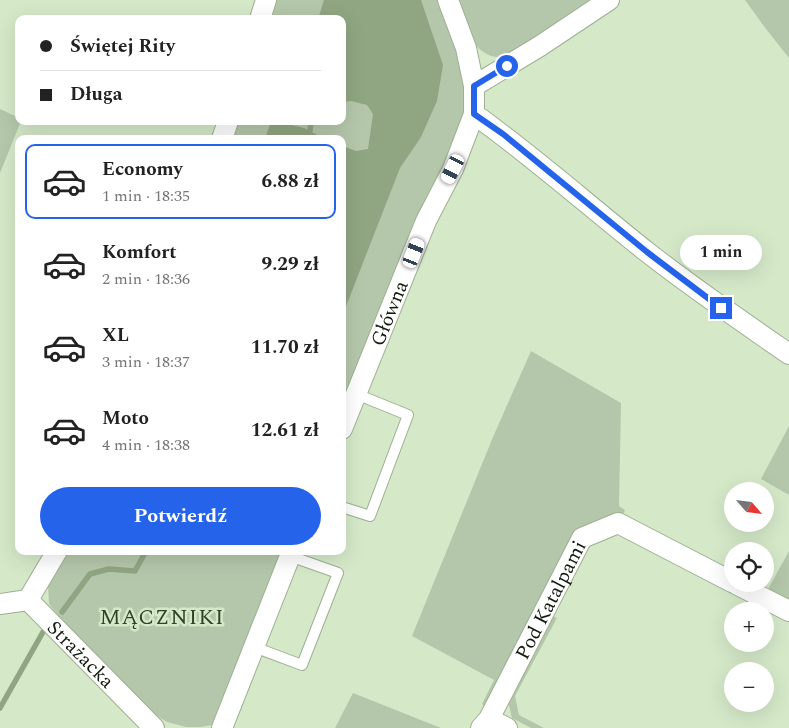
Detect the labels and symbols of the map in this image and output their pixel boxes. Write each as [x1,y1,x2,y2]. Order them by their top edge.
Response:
route start [496,55,518,77]
car [439,152,466,186]
car [401,236,426,270]
callout: 1 min [680,236,762,270]
street label: Główna [363,276,417,351]
route end [710,297,732,319]
north arrow [724,482,774,532]
street label: Pod Katalpami [508,535,594,665]
district label: MĄCZNIKI [99,601,225,634]
street label: Strażacka [40,614,121,696]

